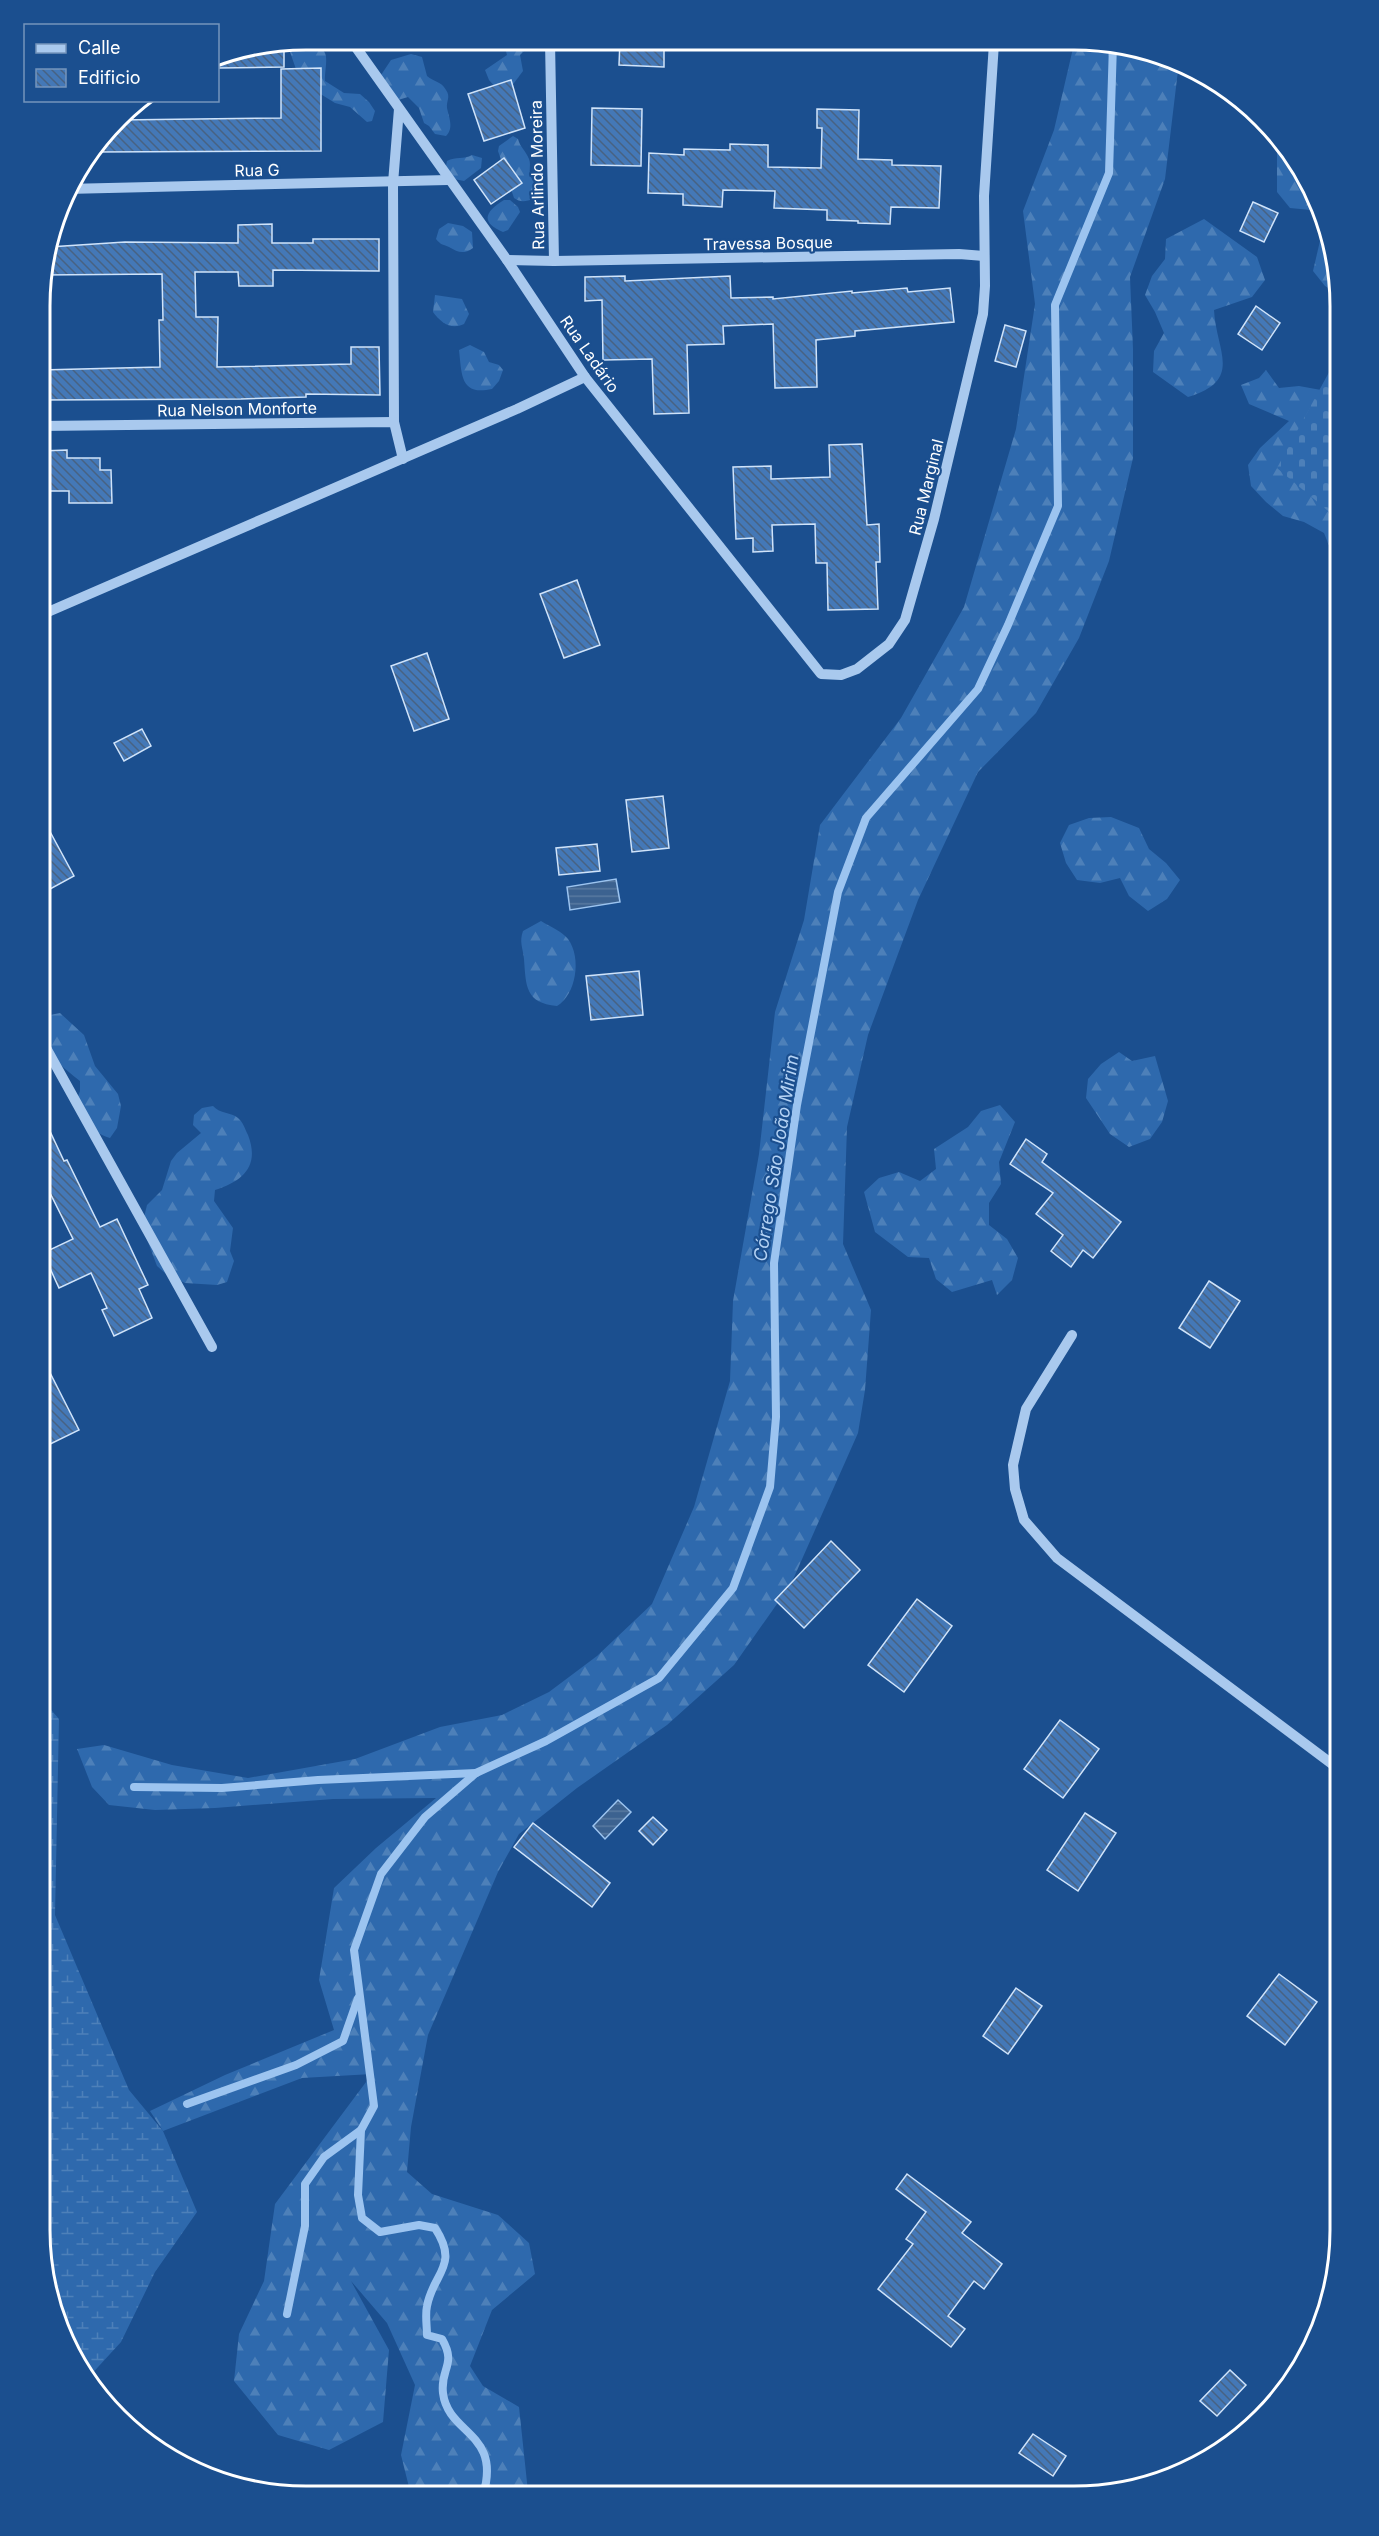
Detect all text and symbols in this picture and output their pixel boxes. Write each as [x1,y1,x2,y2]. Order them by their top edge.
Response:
legend [24,24,219,102]
text: Calle [78,37,120,58]
text: Edificio [78,67,141,88]
street label: Rua Arlindo Moreira [526,100,548,250]
street label: Rua G [234,160,280,180]
street label: Travessa Bosque [703,232,833,254]
street label: Rua Ladário [556,311,624,397]
street label: Rua Nelson Monforte [157,398,317,420]
street label: Rua Marginal [904,437,948,537]
water label: Córrego São João Mirim [749,1053,803,1263]

